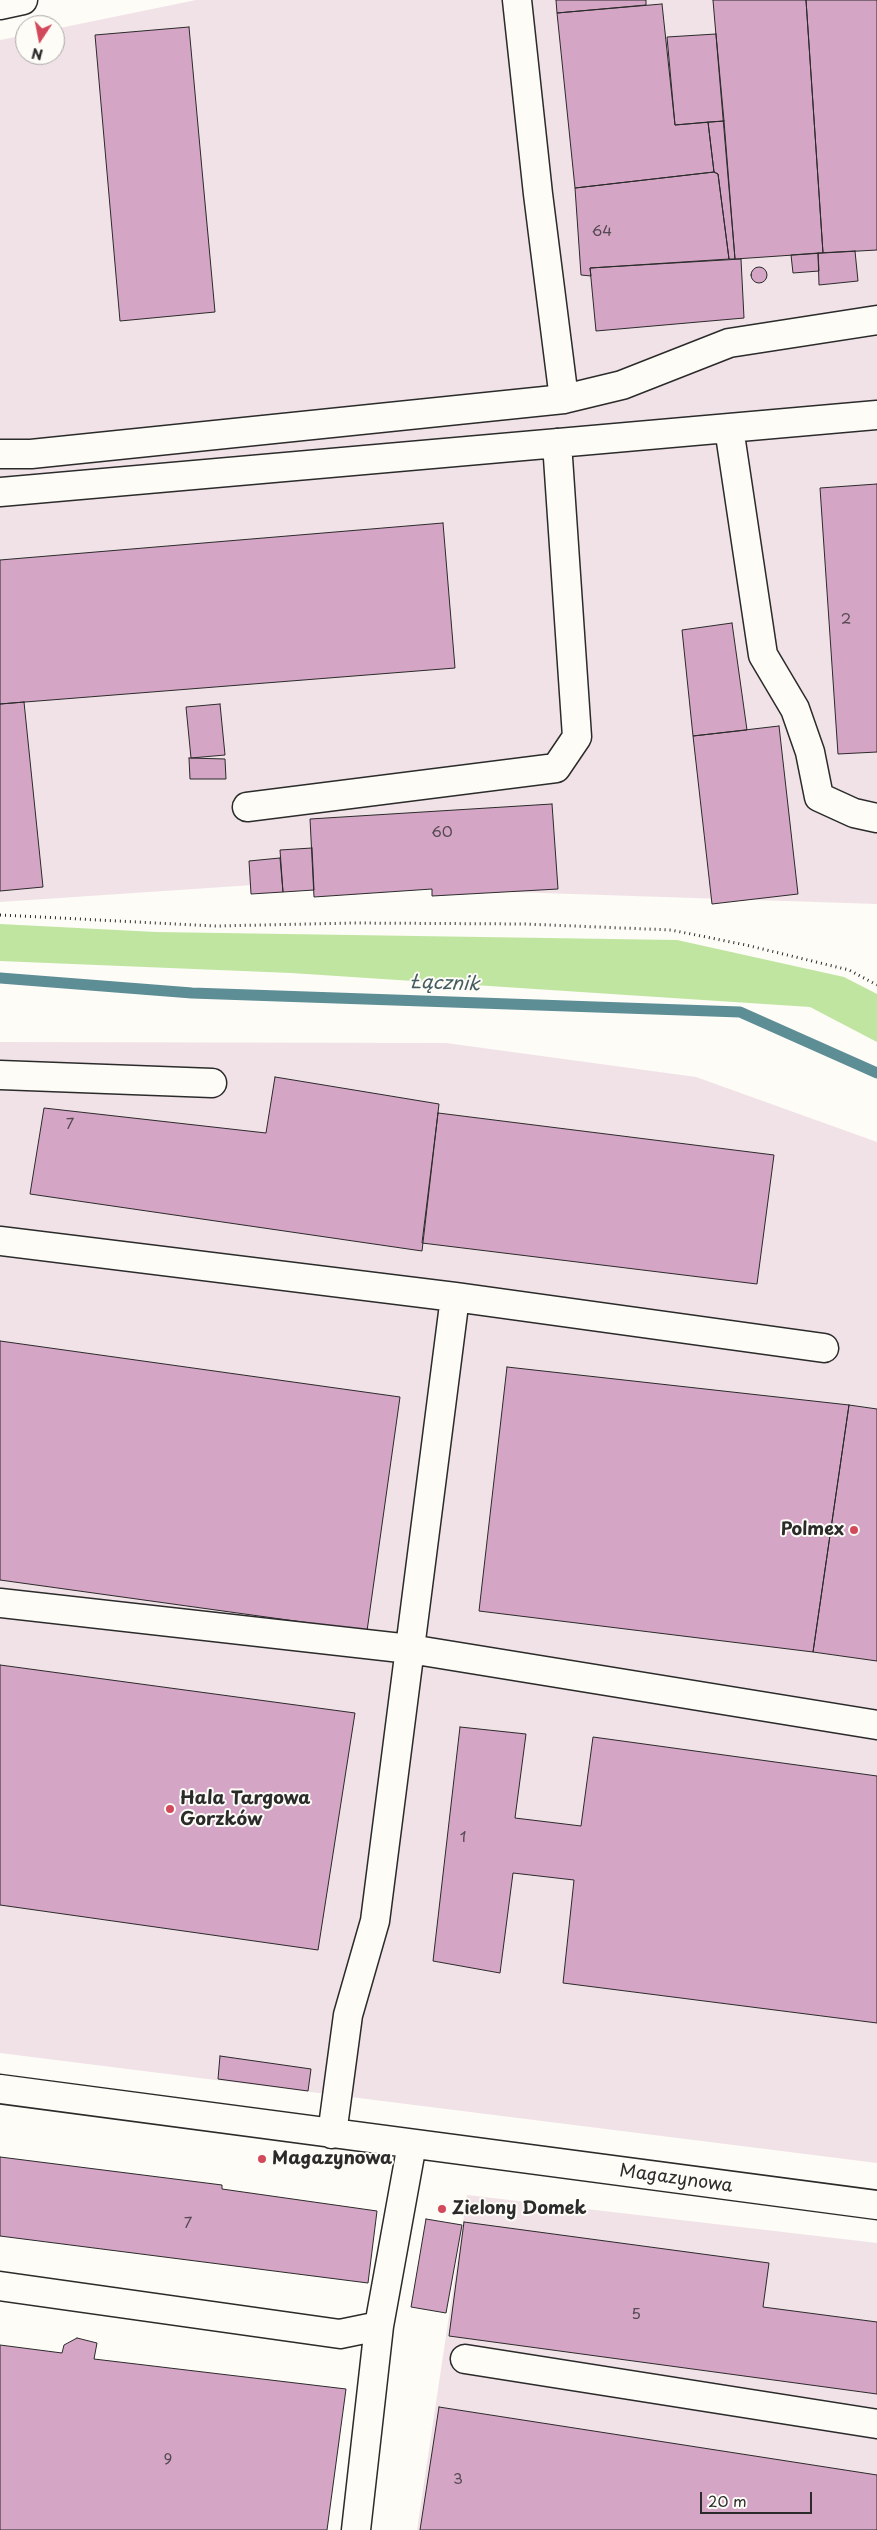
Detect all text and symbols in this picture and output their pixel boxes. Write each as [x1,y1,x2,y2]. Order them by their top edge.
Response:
north arrow [15,15,65,65]
text: N [30,43,45,66]
house number: 64 [592,223,612,241]
house number: 2 [841,611,851,629]
house number: 60 [431,824,453,842]
water label: Łącznik [410,971,480,997]
house number: 7 [66,1116,74,1134]
place label: Polmex [781,1519,844,1541]
marker: Polmex [848,1524,860,1536]
place label: Hala Targowa Gorzków [180,1788,311,1830]
marker: Hala Targowa Gorzków [164,1803,176,1815]
house number: 1 [460,1829,466,1847]
place label: Magazynowa [272,2148,392,2170]
marker: Magazynowa [256,2153,268,2165]
street label: Magazynowa [618,2160,734,2198]
place label: Zielony Domek [452,2198,587,2220]
marker: Zielony Domek [436,2203,448,2215]
house number: 7 [184,2215,192,2233]
house number: 5 [631,2306,641,2324]
house number: 9 [164,2451,172,2469]
house number: 3 [453,2471,463,2489]
scale bar [702,2482,814,2514]
text: 20 m [708,2489,747,2512]

